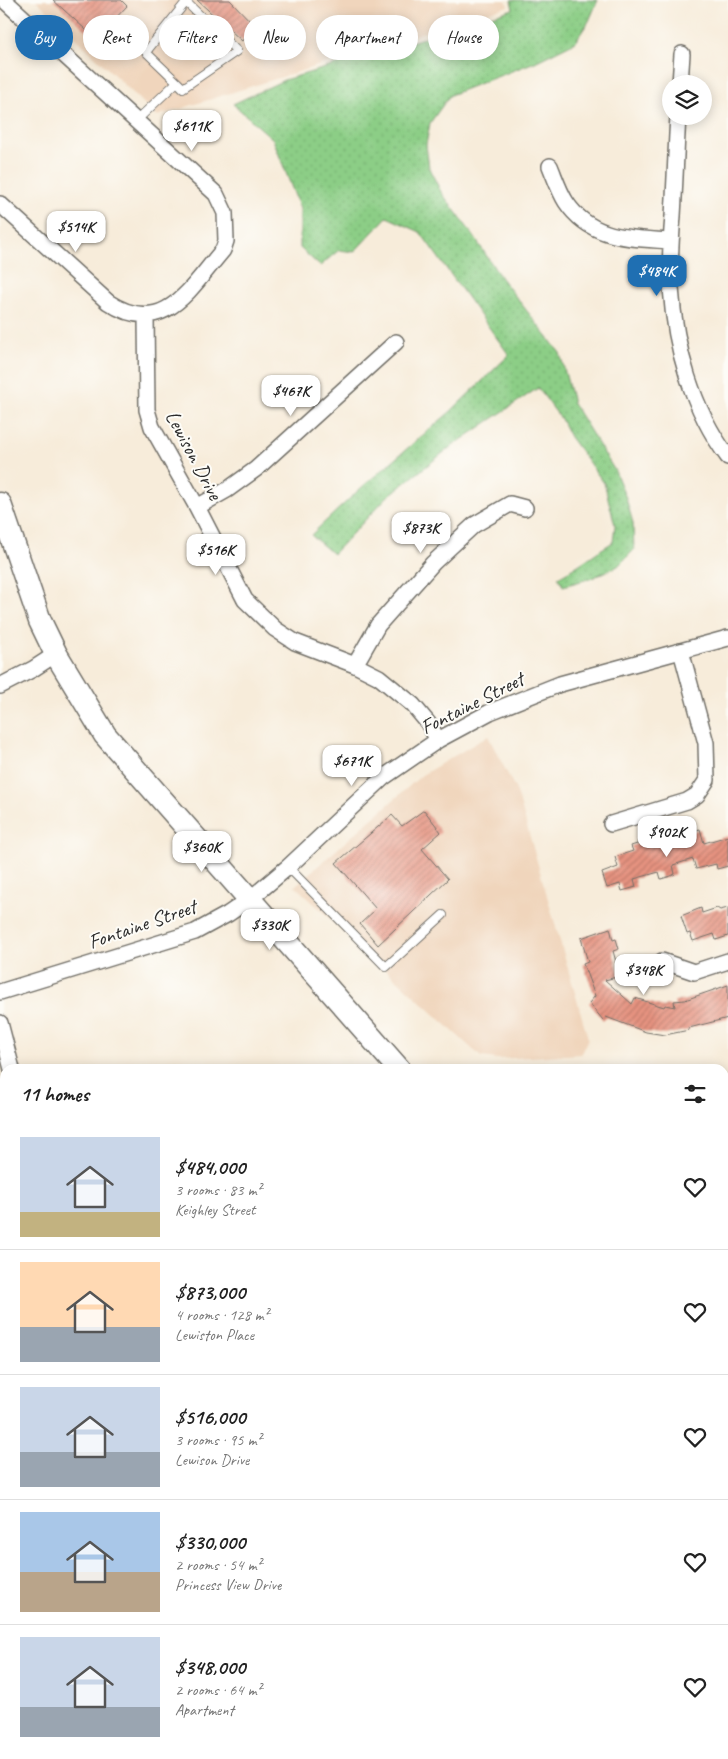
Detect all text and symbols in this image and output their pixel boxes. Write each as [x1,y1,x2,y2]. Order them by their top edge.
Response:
chip: Buy [15,15,73,60]
chip: Rent [83,15,149,60]
chip: Filters [159,15,234,60]
chip: New [244,15,306,60]
chip: Apartment [316,15,418,60]
chip: House [428,15,499,60]
map controls [662,75,712,125]
button: layers [662,75,712,125]
pin: $611K [157,110,227,152]
text: $611K [173,116,211,136]
pin: $514K [41,210,111,253]
text: $514K [58,217,94,237]
pin: $484K [622,254,692,297]
text: $484K [639,261,675,281]
pin: $467K [256,374,326,417]
text: $467K [272,381,310,401]
street label: Lewison Drive [160,406,229,505]
pin: $873K [386,512,456,554]
text: $873K [403,518,439,538]
pin: $516K [181,534,251,576]
text: $516K [197,540,235,560]
street label: Fontaine Street [416,665,531,740]
pin: $671K [317,744,387,787]
text: $671K [333,751,371,771]
pin: $902K [632,816,702,858]
text: $902K [649,822,685,842]
pin: $360K [167,830,237,873]
text: $360K [183,837,221,857]
street label: Fontaine Street [85,892,202,955]
pin: $330K [235,908,305,951]
text: $330K [252,915,288,935]
pin: $348K [609,954,679,996]
text: $348K [626,960,662,980]
icon: filters [681,1080,709,1108]
text: 11 homes [20,1081,89,1107]
text: $484,000 [175,1154,245,1180]
icon: home [60,1157,120,1217]
icon: heart [681,1173,709,1201]
text: 3 rooms · 83 m² [175,1180,261,1200]
text: Keighley Street [175,1200,255,1220]
text: $873,000 [175,1279,245,1305]
icon: home [60,1282,120,1342]
icon: heart [681,1298,709,1326]
text: 4 rooms · 128 m² [175,1305,269,1325]
text: Lewiston Place [175,1325,254,1345]
text: $516,000 [175,1404,245,1430]
icon: home [60,1407,120,1467]
icon: heart [681,1423,709,1451]
text: 3 rooms · 95 m² [175,1430,261,1450]
text: Lewison Drive [175,1450,249,1470]
text: $330,000 [175,1529,245,1555]
icon: home [60,1532,120,1592]
icon: heart [681,1548,709,1576]
text: 2 rooms · 54 m² [175,1555,261,1575]
text: Princess View Drive [175,1575,281,1595]
text: $348,000 [175,1654,245,1680]
icon: home [60,1657,120,1717]
icon: heart [681,1673,709,1701]
text: 2 rooms · 64 m² [175,1680,261,1700]
text: Apartment [175,1700,234,1720]

